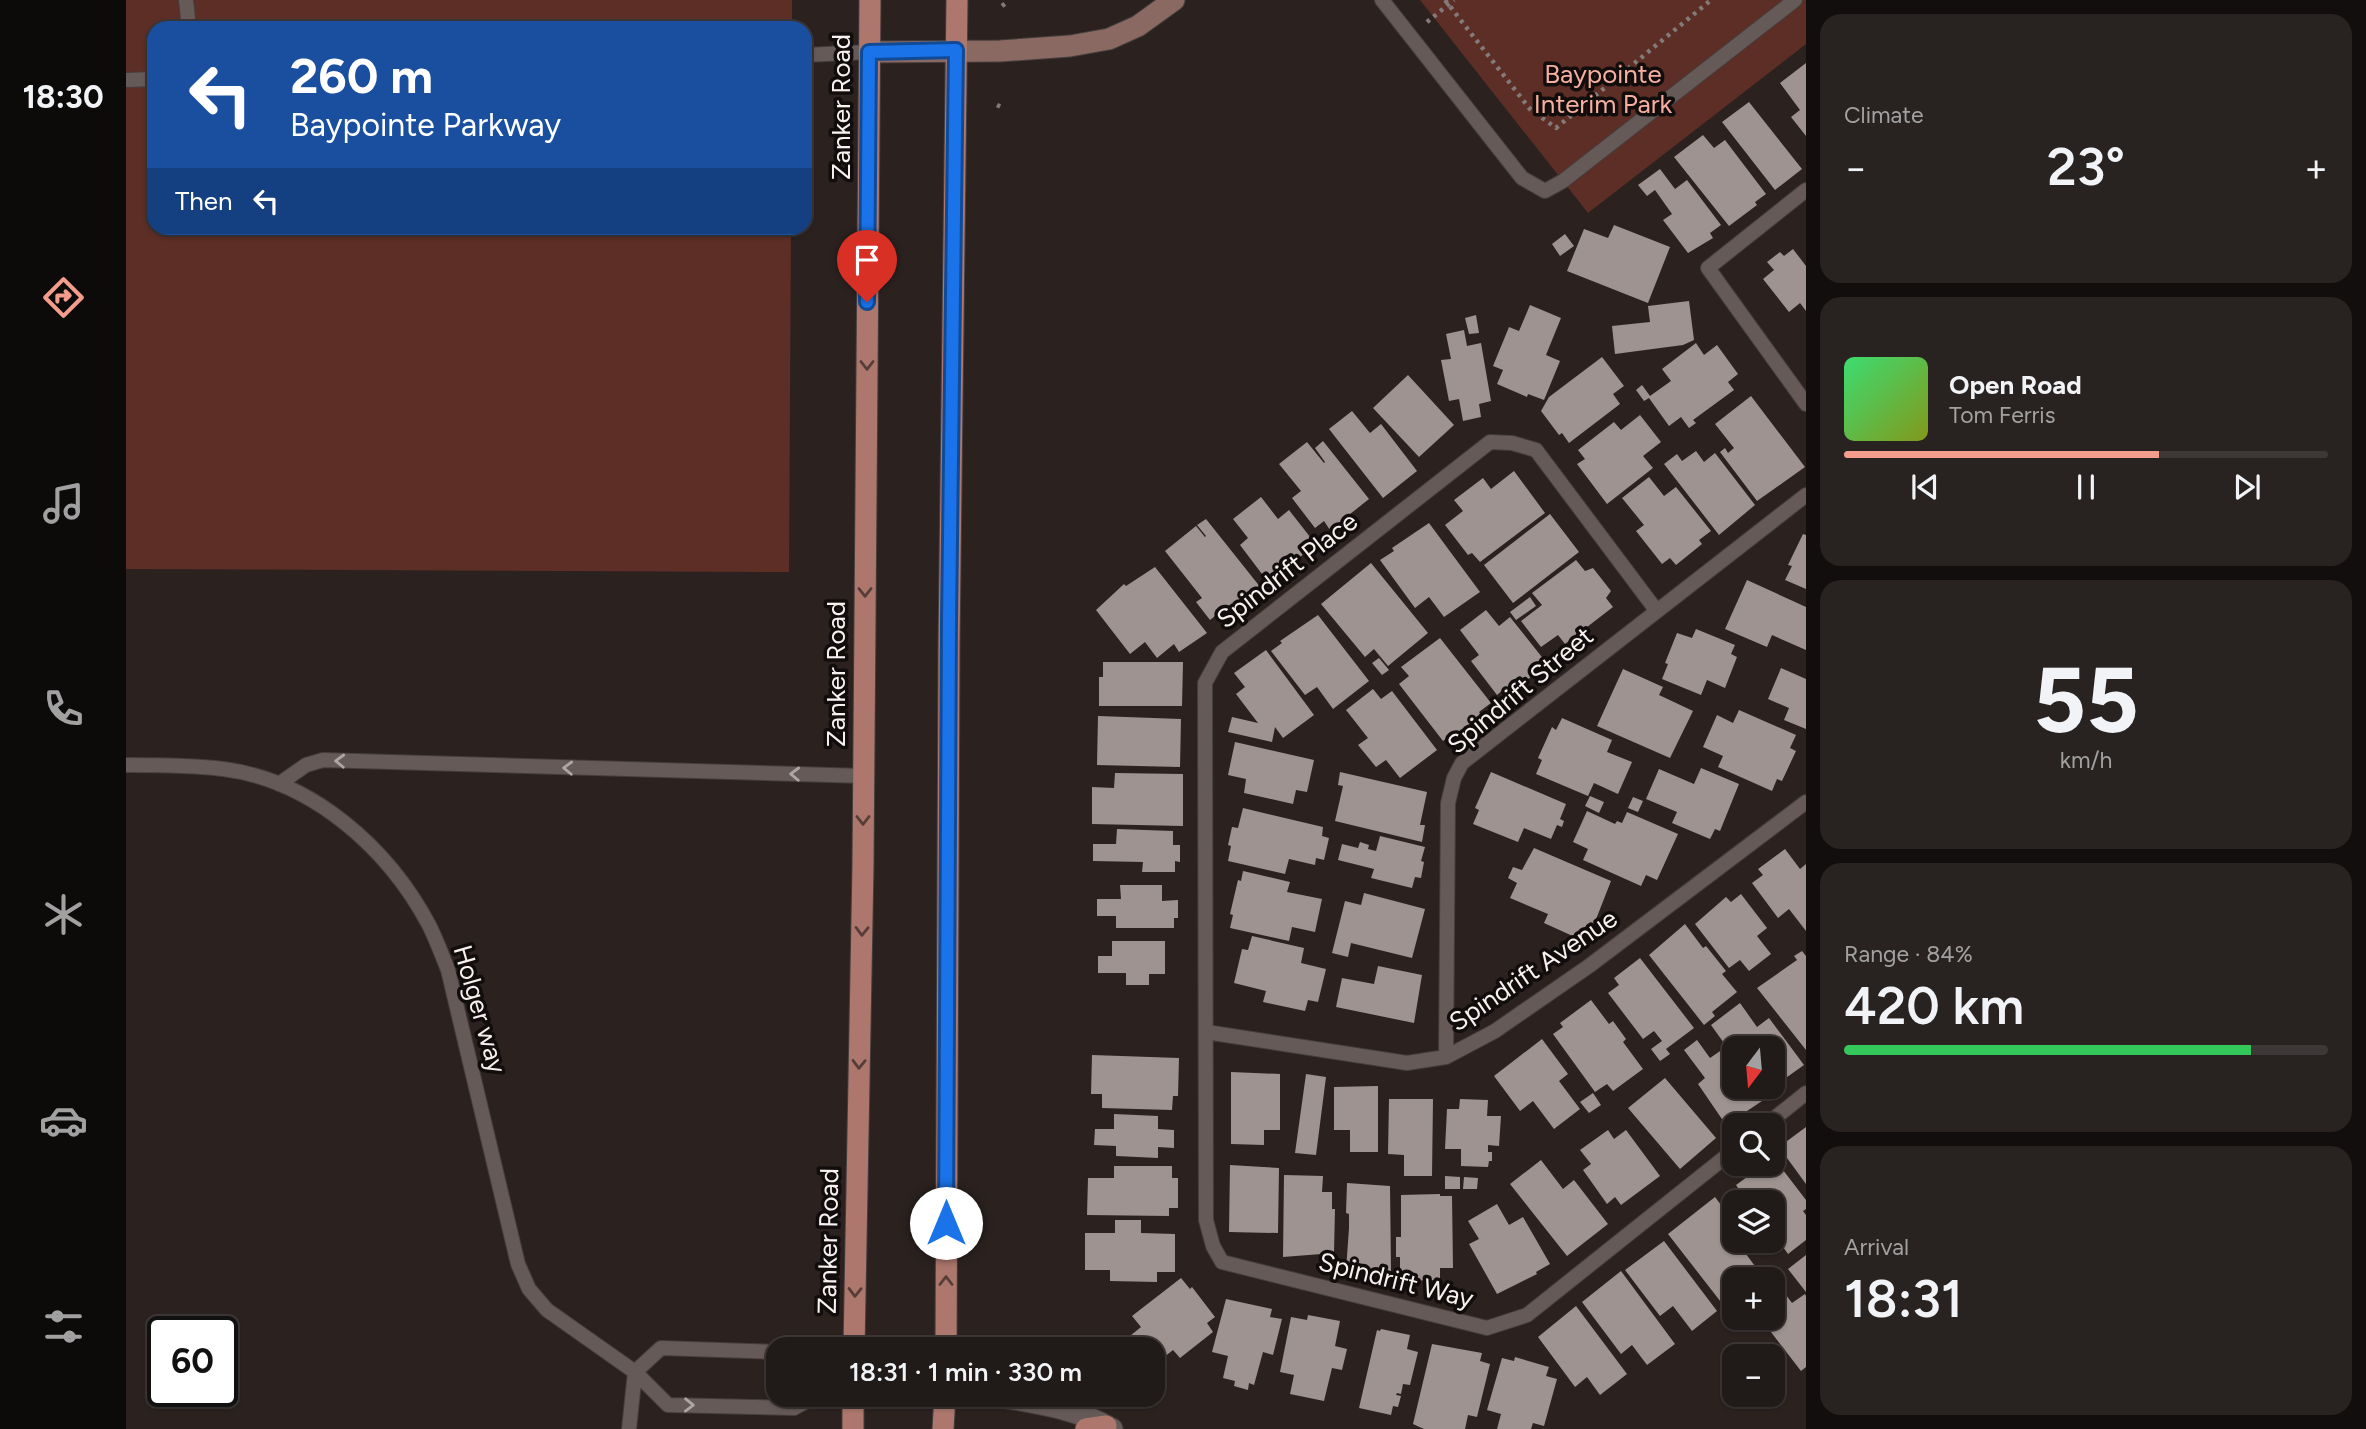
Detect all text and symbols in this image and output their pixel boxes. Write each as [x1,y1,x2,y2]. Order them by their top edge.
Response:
street label: Zanker Road [825,34,857,180]
text: 260 m [290,46,433,105]
icon: left [175,49,266,140]
park label: Baypointe Interim Park [1534,58,1673,120]
text: 18:30 [22,78,104,116]
text: Climate [1844,101,1923,129]
text: Baypointe Parkway [290,106,561,144]
text: 23° [2047,136,2125,198]
text: − [1844,145,1868,191]
text: + [2304,145,2328,191]
icon: left [247,182,285,220]
text: Then [175,185,233,217]
pin [837,230,897,302]
icon: arrive [848,241,886,279]
icon: directions [39,273,88,322]
one-way arrow [859,360,875,371]
text: Open Road [1949,369,2082,401]
text: Tom Ferris [1949,401,2055,429]
icon: previous [1906,468,1944,506]
icon: pause [2067,468,2105,506]
icon: next [2228,468,2266,506]
icon: music [39,479,88,528]
street label: Spindrift Place [1210,505,1364,635]
one-way arrow [857,588,873,598]
street label: Zanker Road [820,601,852,747]
street label: Spindrift Street [1441,620,1600,760]
text: 55 [2033,646,2139,755]
icon: phone [39,684,88,733]
text: km/h [2060,746,2112,774]
one-way arrow [335,753,345,769]
one-way arrow [562,760,573,775]
one-way arrow [790,767,801,782]
one-way arrow [855,815,871,826]
icon: climate [39,890,88,939]
street label: Spindrift Avenue [1443,902,1623,1038]
one-way arrow [854,925,869,936]
text: Range · 84% [1844,940,1973,968]
street label: Holger way [446,941,514,1077]
text: 420 km [1844,975,2024,1037]
north arrow [1722,1036,1785,1099]
map controls [1722,1036,1785,1407]
one-way arrow [851,1060,867,1070]
icon: car [39,1096,88,1145]
button: search [1722,1113,1785,1176]
street label: Zanker Road [811,1168,845,1314]
position arrow [909,1186,983,1260]
button: layers [1722,1190,1785,1253]
text: Arrival [1844,1233,1909,1261]
street label: Spindrift Way [1315,1245,1477,1315]
button: + [1722,1267,1785,1330]
text: 18:31 [1844,1268,1963,1330]
one-way arrow [938,1275,954,1286]
one-way arrow [847,1287,862,1298]
icon: filters [39,1302,88,1351]
speed limit sign: 60 [147,1316,238,1407]
button: − [1722,1344,1785,1407]
text: 18:31 · 1 min · 330 m [849,1356,1082,1388]
one-way arrow [684,1398,695,1413]

